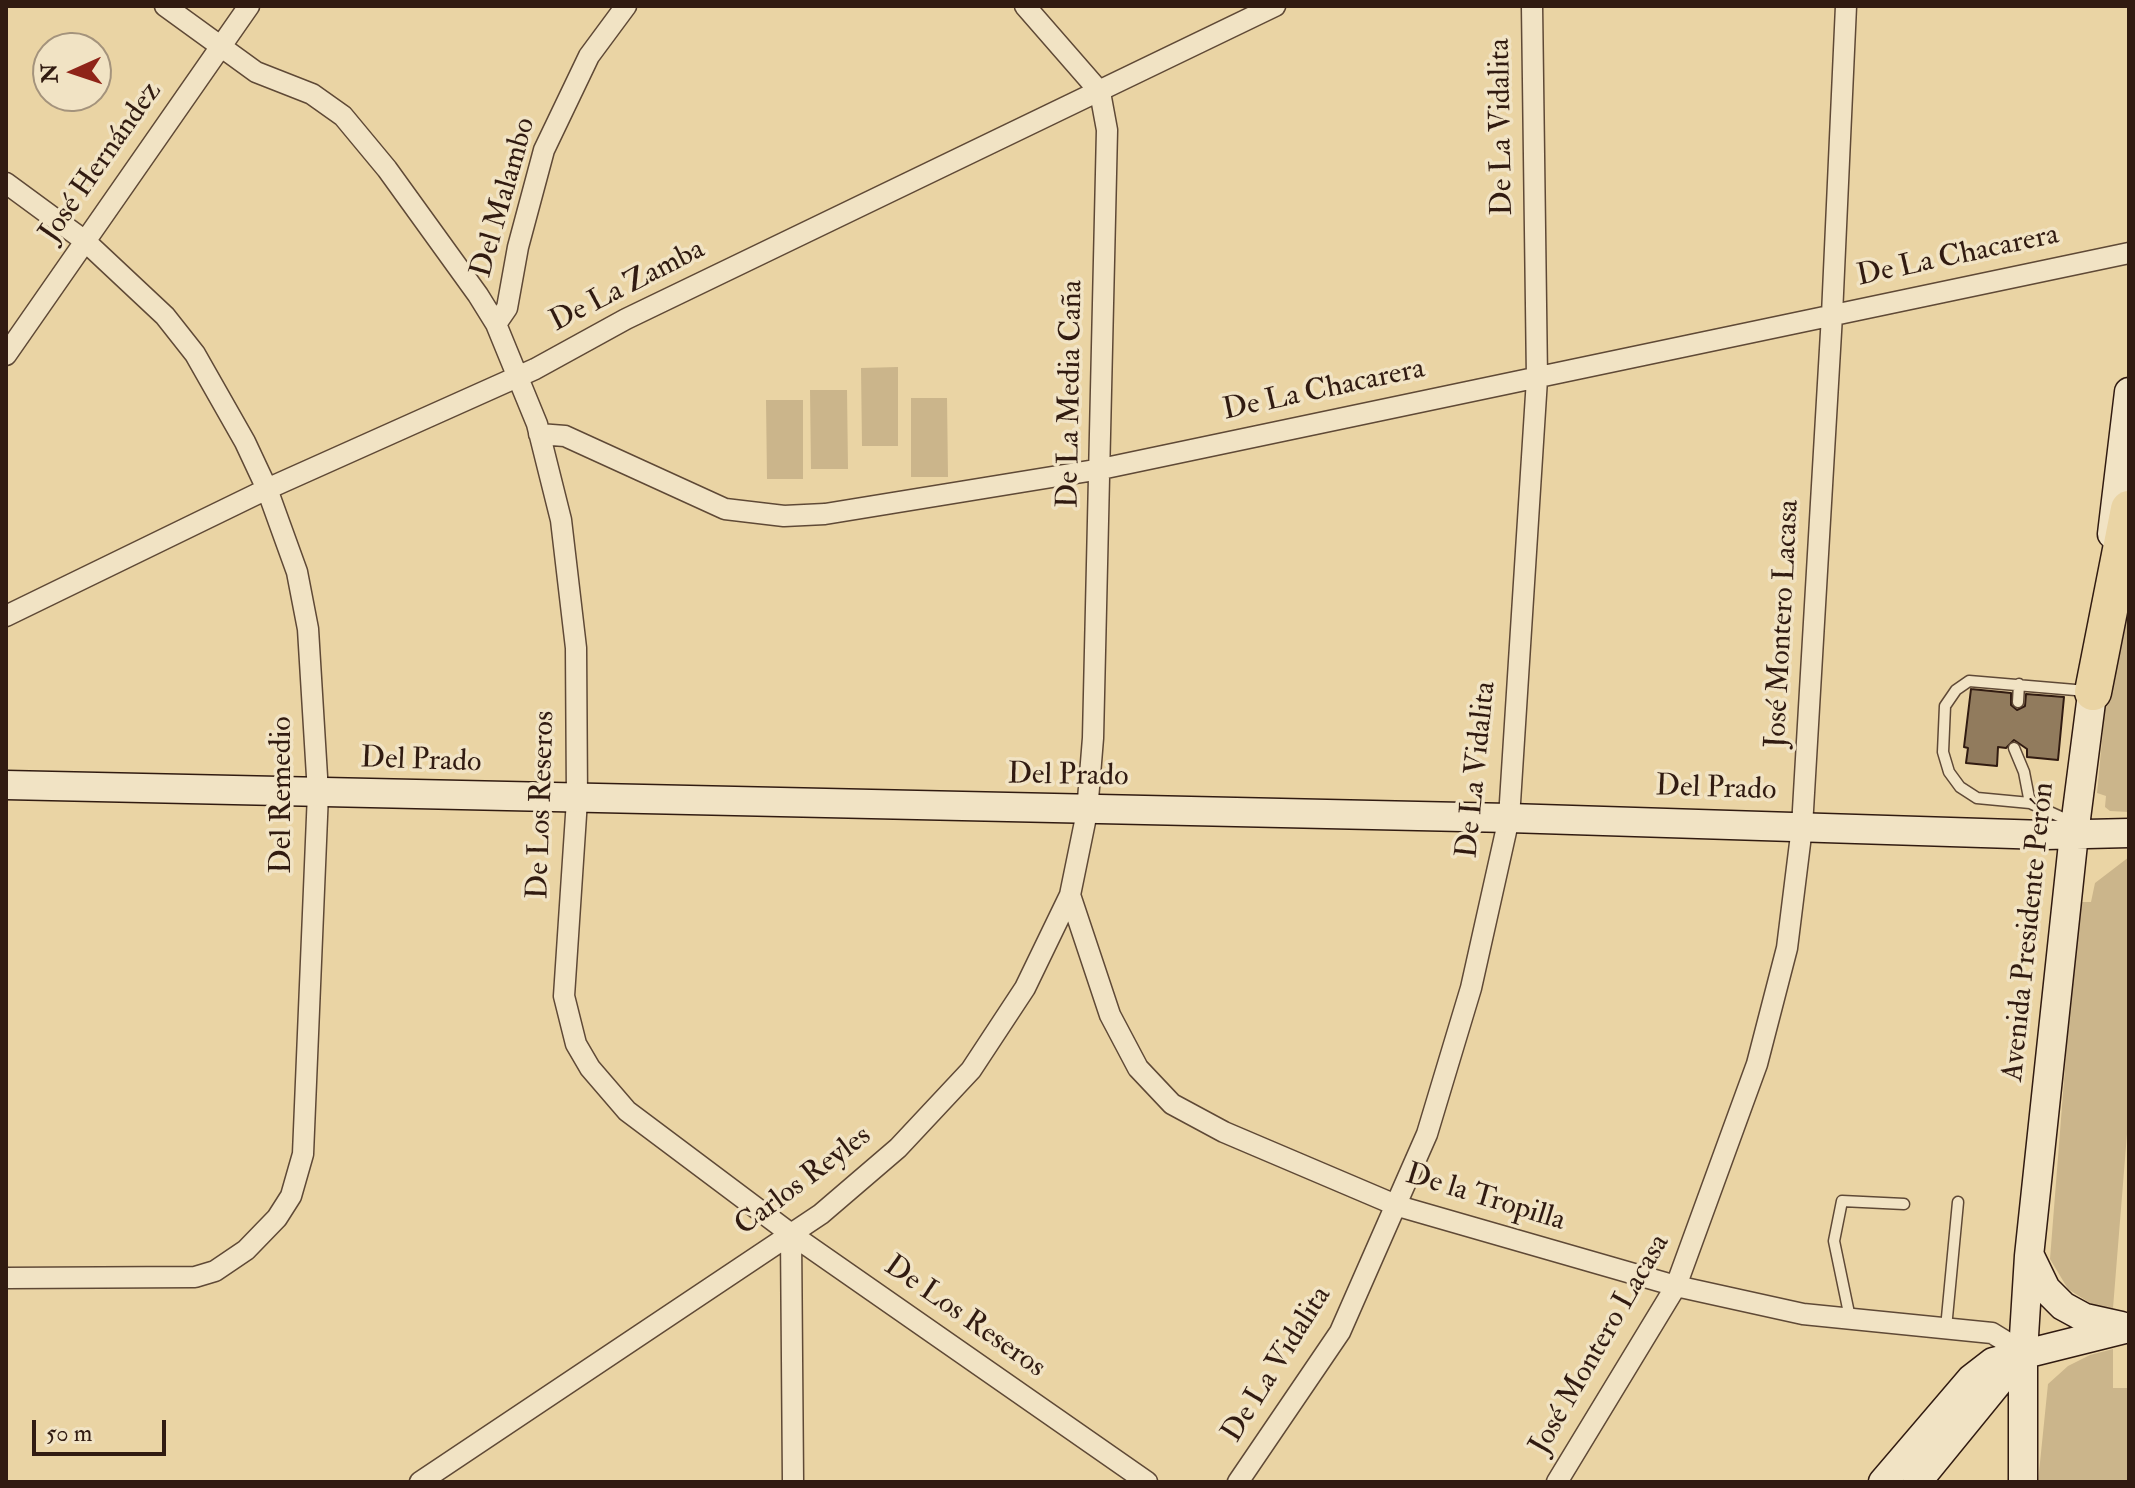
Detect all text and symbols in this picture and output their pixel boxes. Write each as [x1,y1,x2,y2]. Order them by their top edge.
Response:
north arrow [32,32,112,112]
street label: De La Vidalita [1483,38,1523,216]
text: N [36,63,65,84]
street label: José Hernández [33,76,171,250]
street label: Del Malambo [465,114,545,282]
street label: De La Chacarera [1854,218,2062,296]
street label: De La Zamba [545,233,711,341]
street label: De La Media Caña [1052,280,1092,508]
street label: De La Chacarera [1220,352,1428,430]
street label: José Montero Lacasa [1760,499,1808,749]
street label: De La Vidalita [1451,680,1505,860]
street label: De Los Reseros [522,710,564,900]
street label: Del Remedio [266,716,302,874]
street label: Del Prado [360,742,482,782]
street label: Del Prado [1007,758,1129,796]
street label: Del Prado [1655,770,1777,810]
street label: Avenida Presidente Perón [1996,781,2064,1083]
street label: Carlos Reyles [729,1119,879,1245]
street label: De la Tropilla [1401,1158,1569,1240]
street label: José Montero Lacasa [1523,1228,1679,1462]
street label: De Los Reseros [876,1249,1052,1387]
street label: De La Vidalita [1216,1280,1340,1450]
scale bar [36,1404,170,1454]
text: 50 m [46,1418,92,1449]

